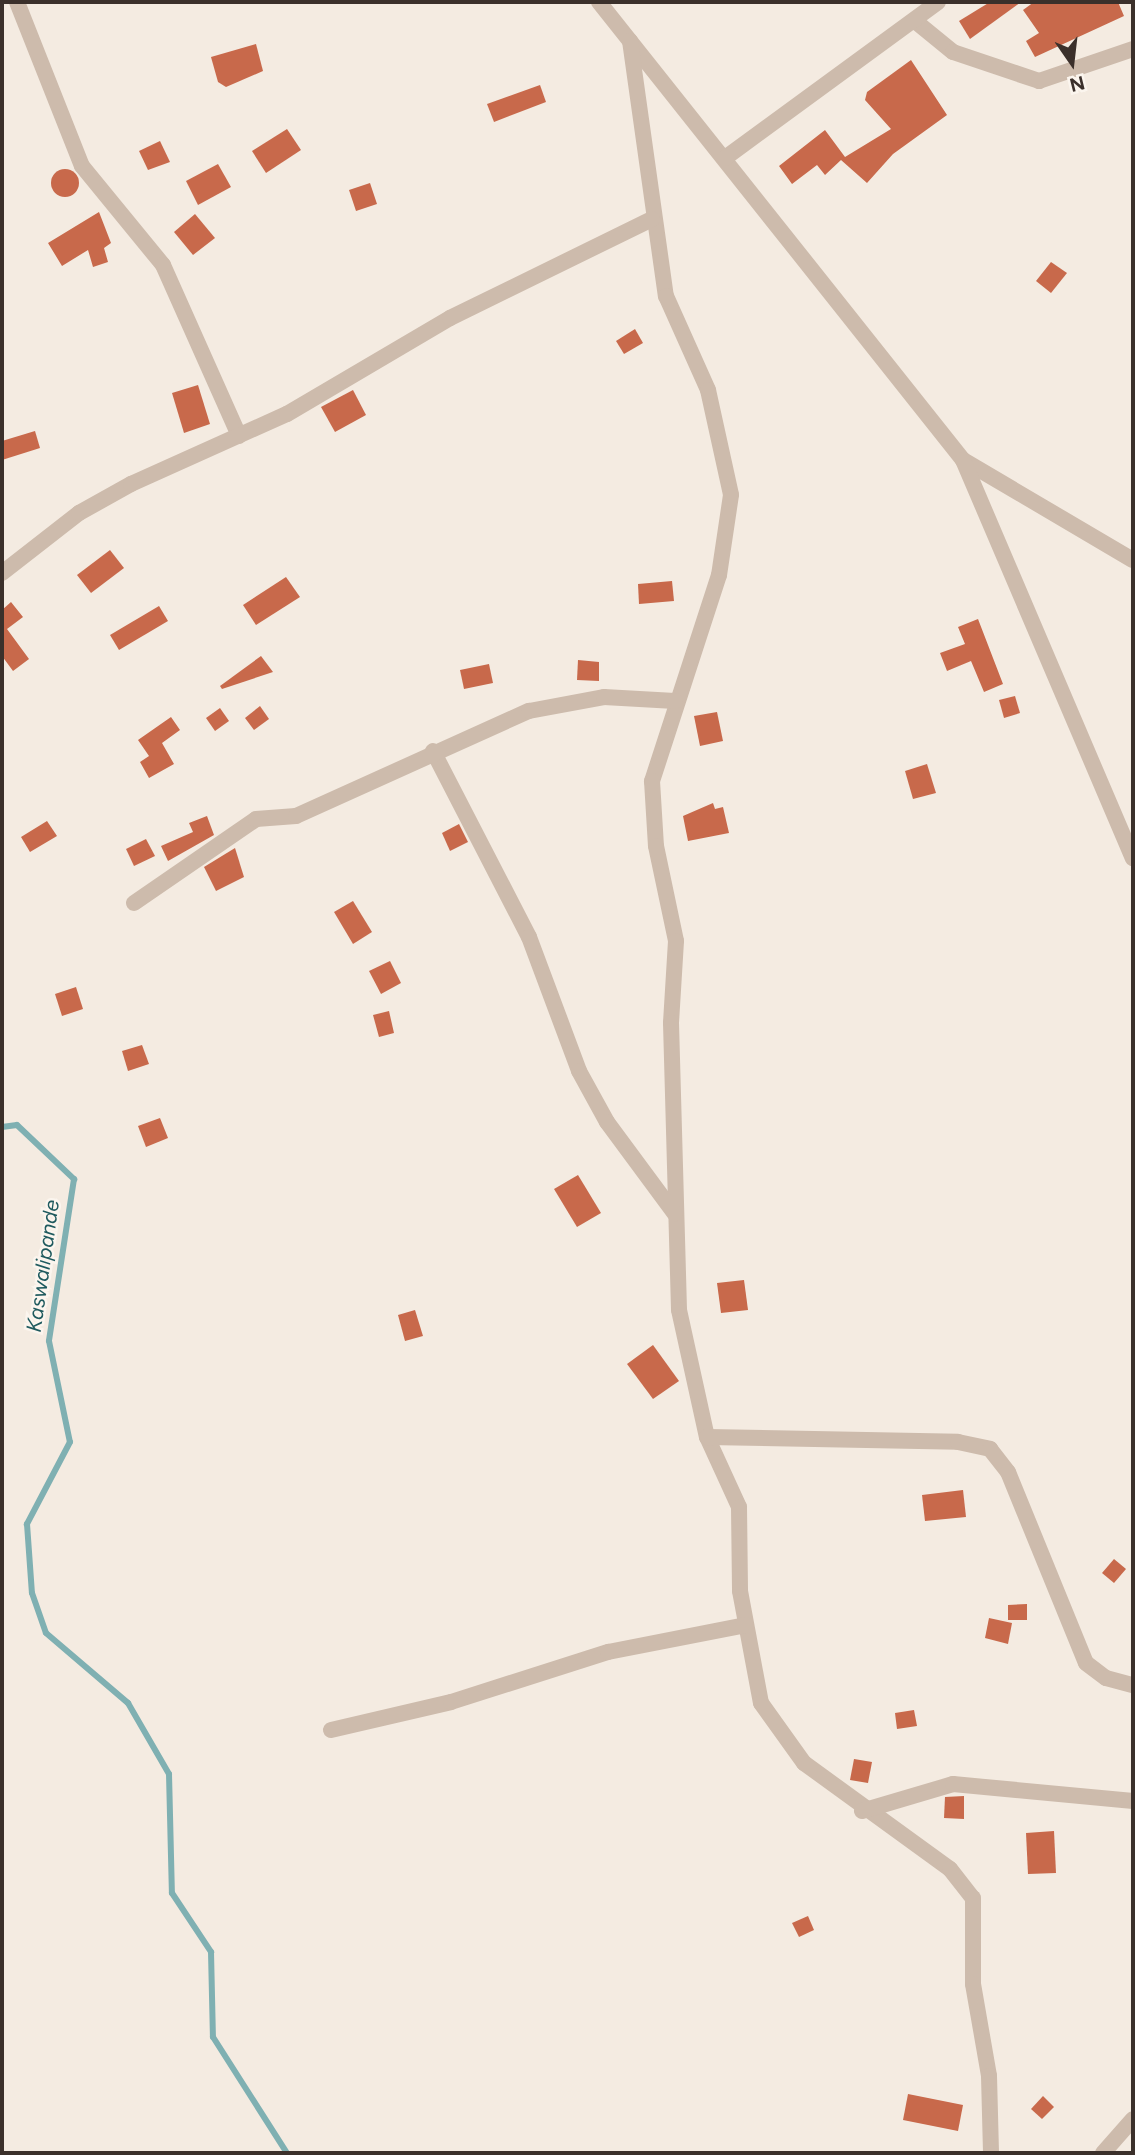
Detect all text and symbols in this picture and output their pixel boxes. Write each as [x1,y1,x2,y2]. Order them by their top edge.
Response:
north arrow [1037,28,1107,98]
text: N [1067,71,1087,97]
water label: Kaswalipande [21,1198,65,1334]

